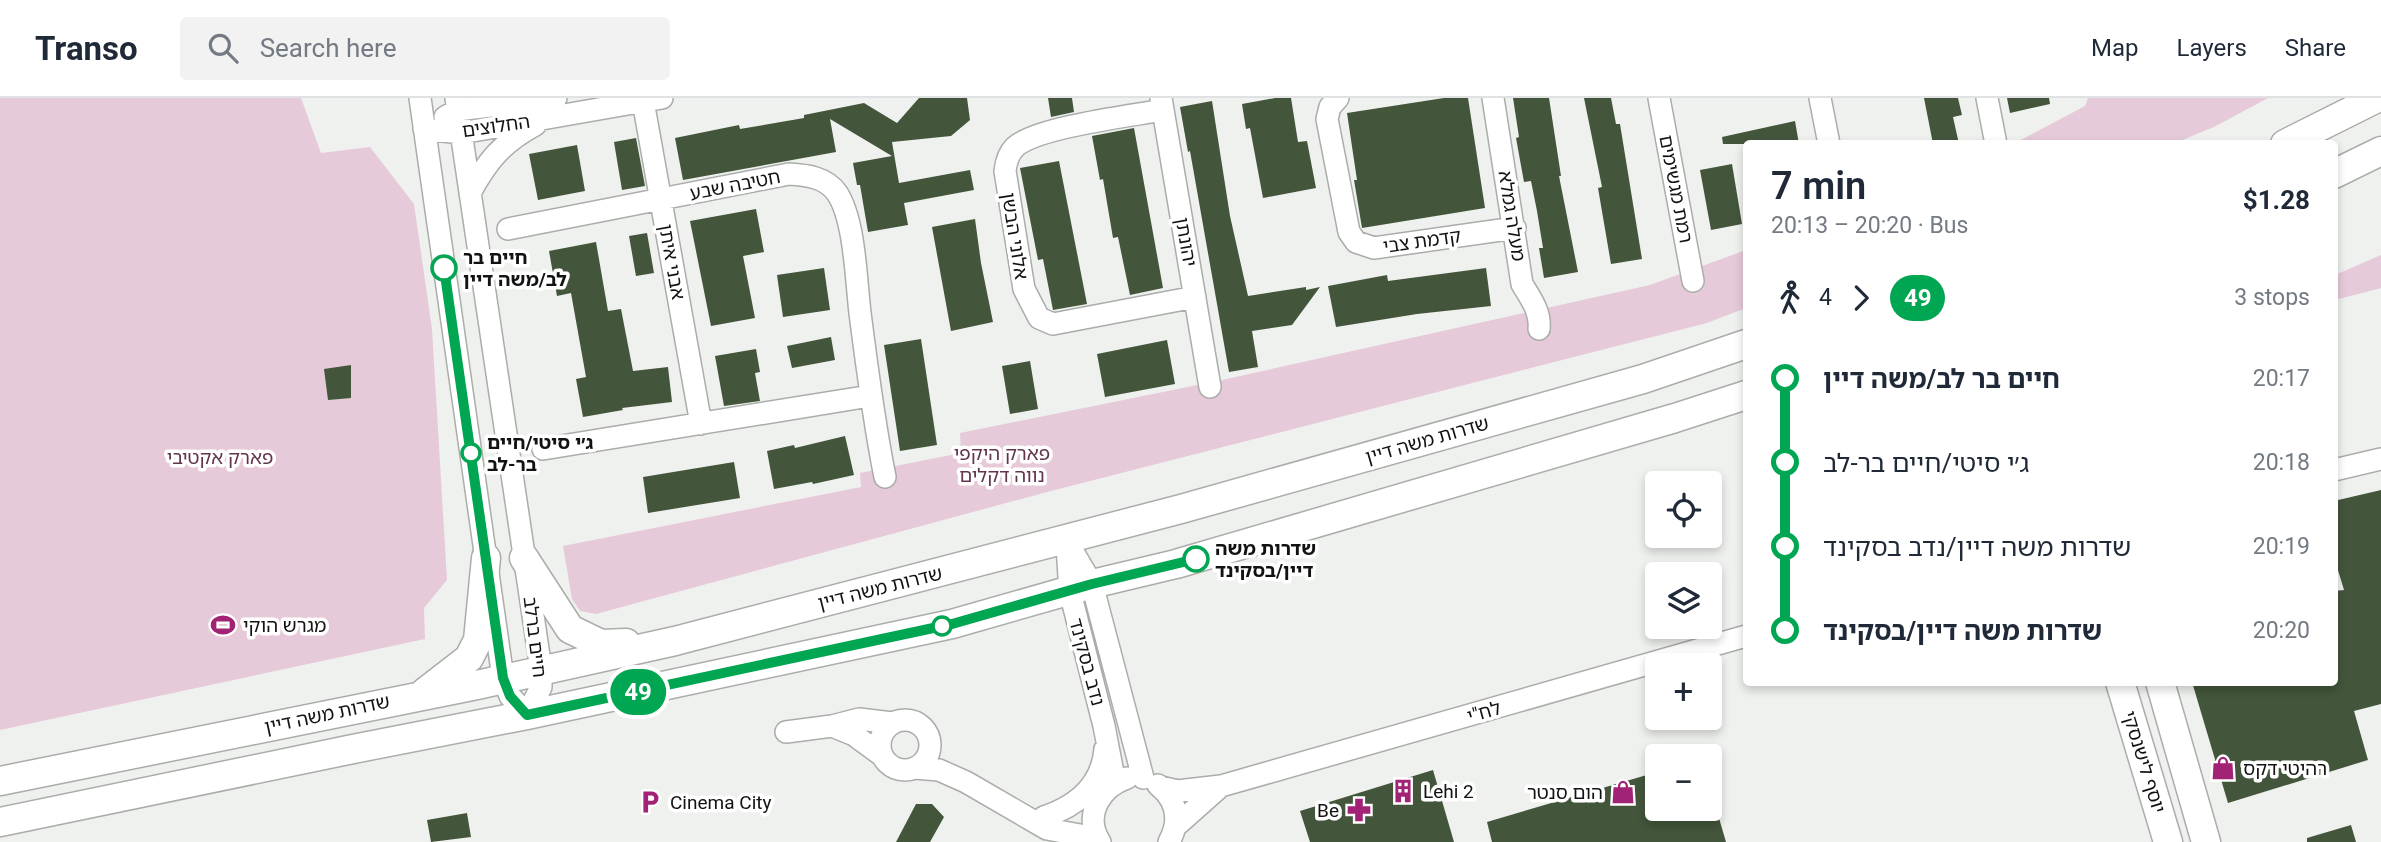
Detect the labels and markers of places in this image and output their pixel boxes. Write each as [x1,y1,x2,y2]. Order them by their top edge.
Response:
place label: חיים בר לב/משה דיין [463,246,567,291]
marker: חיים בר לב/משה דיין [431,255,457,281]
place label: ג׳י סיטי/חיים בר-לב [487,431,594,476]
marker: ג׳י סיטי/חיים בר-לב [461,443,481,463]
place label: שדרות משה דיין/בסקינד [1215,537,1316,582]
marker: שדרות משה דיין/בסקינד [1183,546,1209,572]
sports icon: מגרש הוקי [209,611,237,639]
place label: מגרש הוקי [243,614,326,637]
unlabelled marker [932,616,952,636]
shop icon: רהיטי דקס [2209,754,2237,782]
place label: רהיטי דקס [2243,757,2327,780]
building icon: Lehi 2 [1389,777,1417,805]
shop icon: הום סנטר [1609,778,1637,806]
place label: Lehi 2 [1423,780,1474,803]
place label: הום סנטר [1527,781,1603,804]
parking icon: Cinema City [636,788,664,816]
place label: Cinema City [670,791,771,814]
pharmacy icon: Be [1345,796,1373,824]
place label: Be [1317,799,1339,822]

